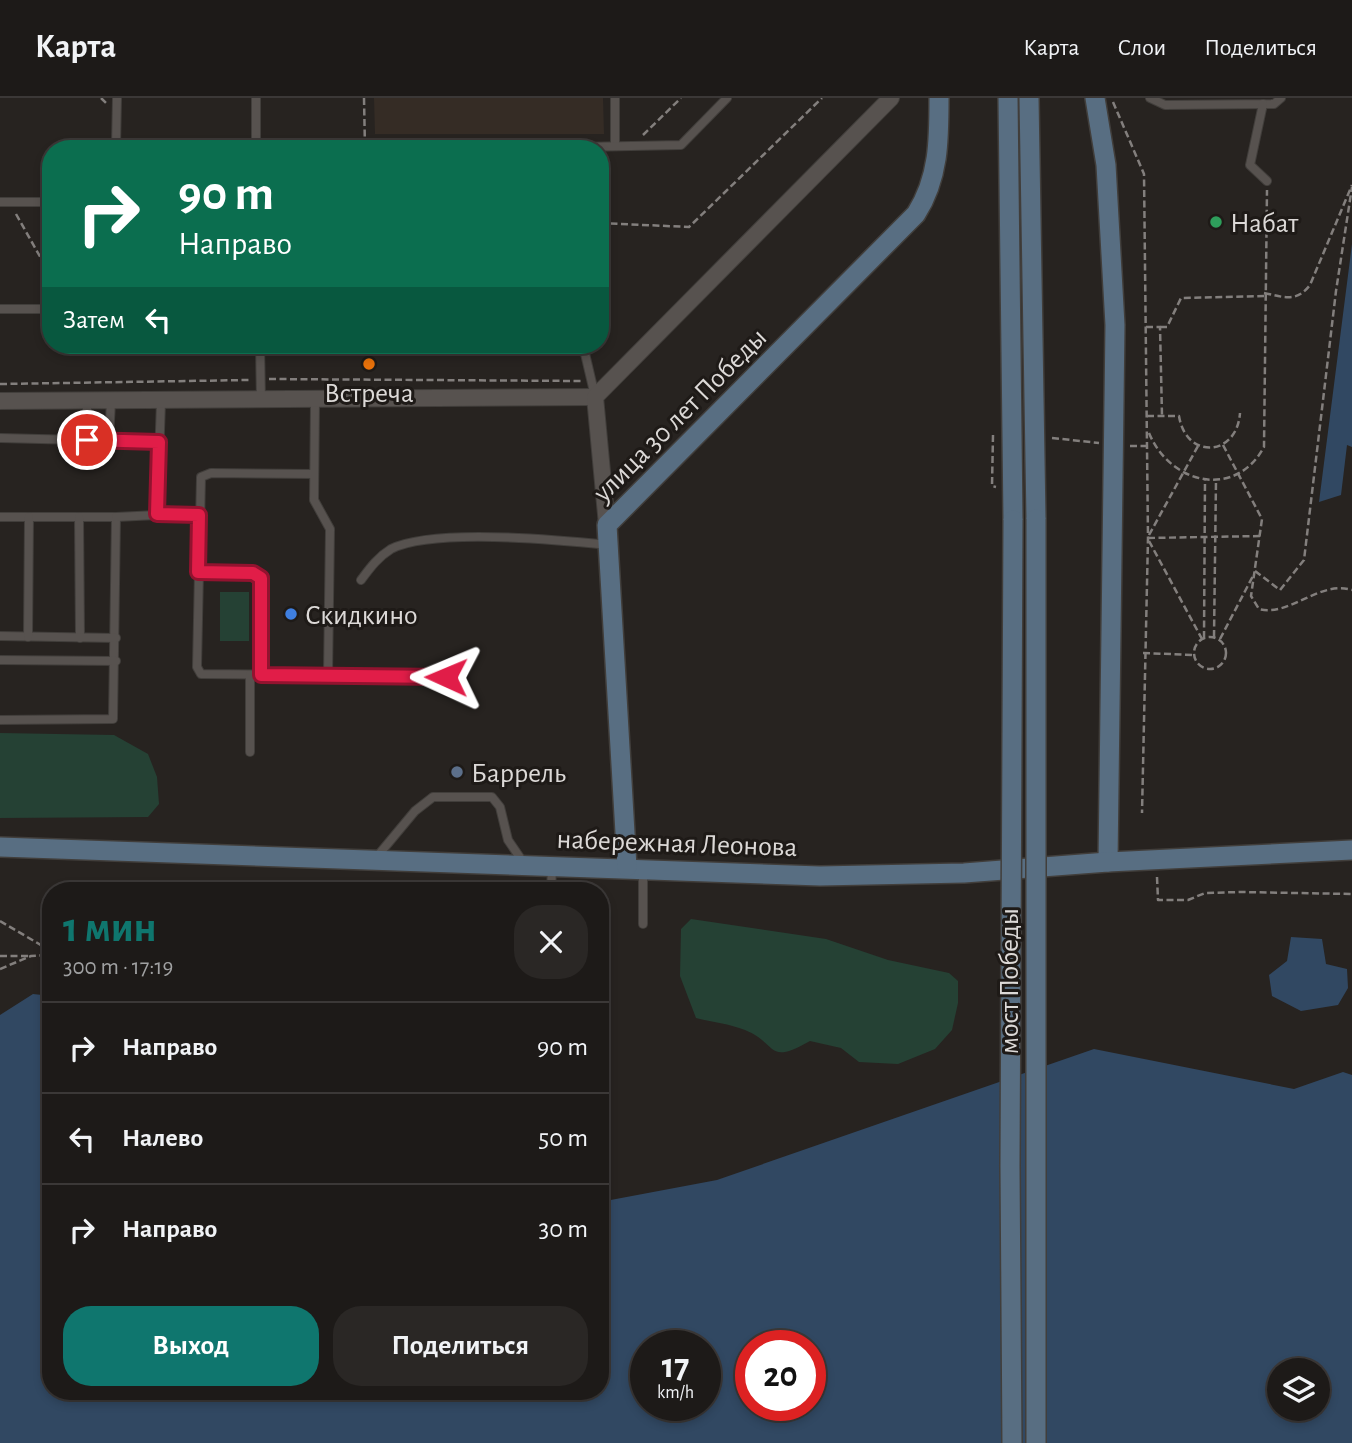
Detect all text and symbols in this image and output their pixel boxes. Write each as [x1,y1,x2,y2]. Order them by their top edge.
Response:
text: Карта [35,31,116,64]
text: Карта [1023,36,1079,60]
text: Слои [1117,36,1166,60]
text: Поделиться [1204,36,1317,60]
icon: right [63,168,154,259]
text: 90 m [178,170,274,219]
place label: Набат [1230,210,1299,238]
marker: Набат [1208,214,1224,230]
text: Направо [178,228,292,260]
icon: left [139,301,177,339]
text: Затем [63,307,125,333]
street label: улица 30 лет Победы [588,323,772,508]
marker: Встреча [361,356,377,372]
place label: Встреча [324,380,414,408]
pin [57,410,117,470]
icon: arrive [68,421,106,459]
place label: Скидкино [305,602,418,630]
marker: Скидкино [283,606,299,622]
position arrow [409,640,483,714]
place label: Баррель [471,760,566,788]
marker: Баррель [449,764,465,780]
street label: набережная Леонова [556,826,798,862]
button: close [514,905,588,979]
text: 1 мин [63,907,157,949]
street label: мост Победы [996,908,1024,1054]
text: 300 m · 17:19 [63,956,173,979]
icon: right [63,1029,101,1067]
text: Направо [122,1034,217,1060]
text: 90 m [537,1034,588,1060]
icon: left [63,1120,101,1158]
text: Налево [122,1125,203,1151]
text: 50 m [538,1125,588,1151]
icon: right [63,1211,101,1249]
text: Направо [122,1216,217,1242]
text: 30 m [538,1216,588,1242]
button: Выход [63,1306,319,1386]
button: Поделиться [333,1306,588,1386]
speed limit sign: 20 [735,1330,826,1421]
text: 17 [662,1349,689,1384]
map controls [1267,1358,1330,1421]
button: layers [1267,1358,1330,1421]
text: km/h [657,1384,694,1402]

